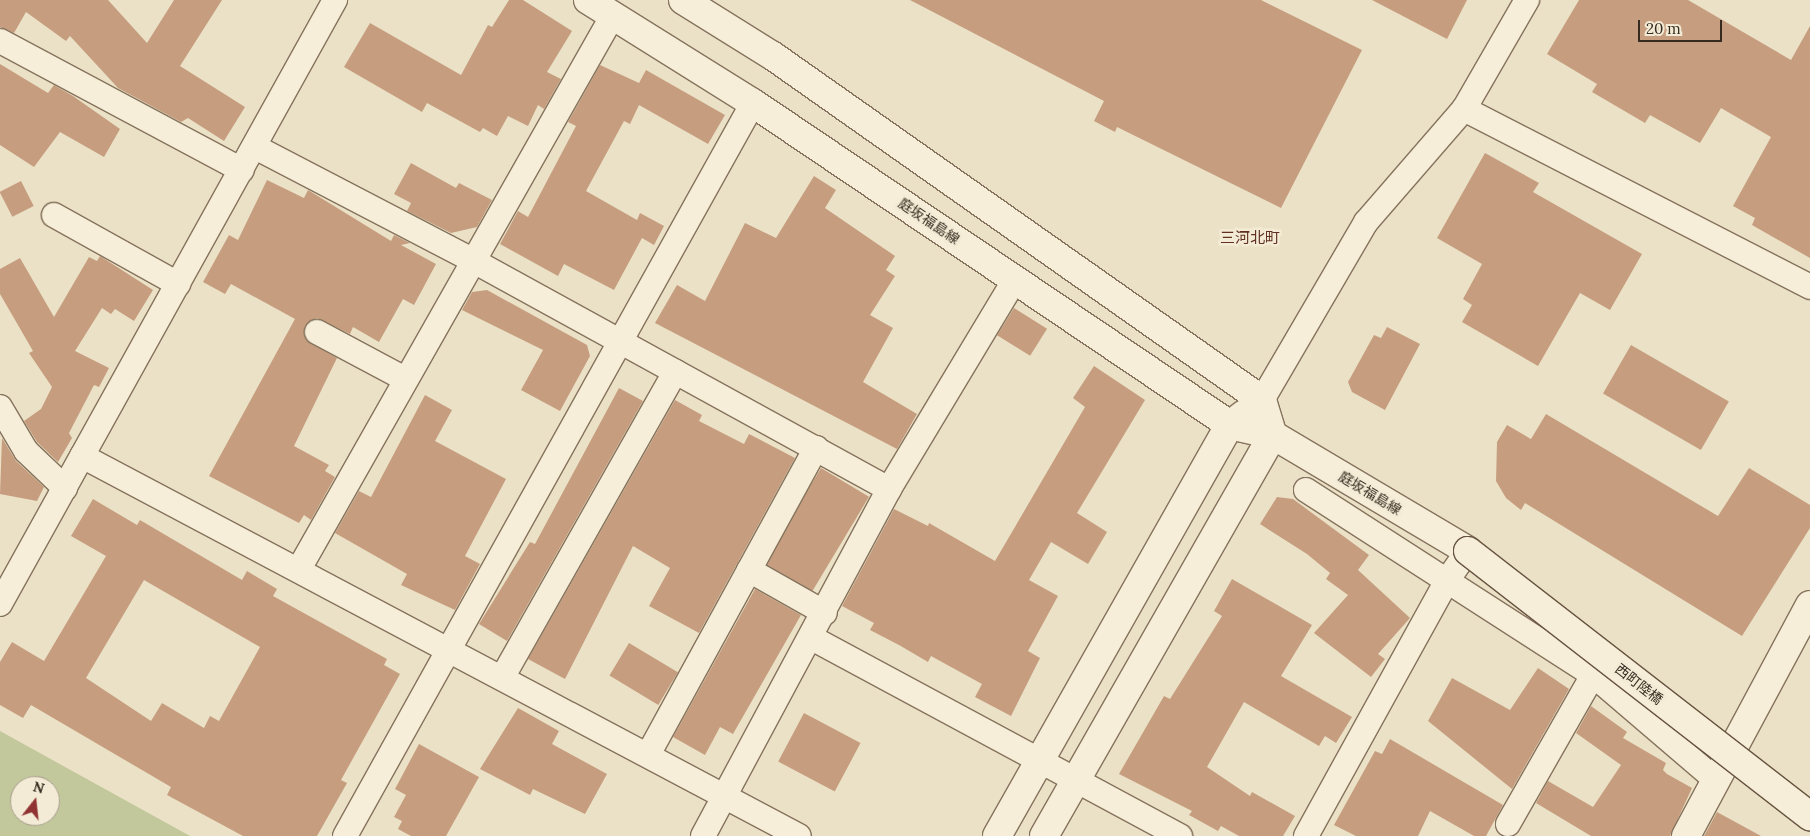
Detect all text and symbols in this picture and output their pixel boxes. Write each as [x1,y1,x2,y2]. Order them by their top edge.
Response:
scale bar [1640,10,1724,42]
text: 20 m [1646,19,1681,38]
street label: 庭坂福島線 [895,194,963,248]
district label: 三河北町 [1220,229,1280,247]
street label: 庭坂福島線 [1336,468,1404,518]
street label: 西町陸橋 [1612,660,1666,708]
north arrow [10,776,60,826]
text: N [31,777,47,798]

